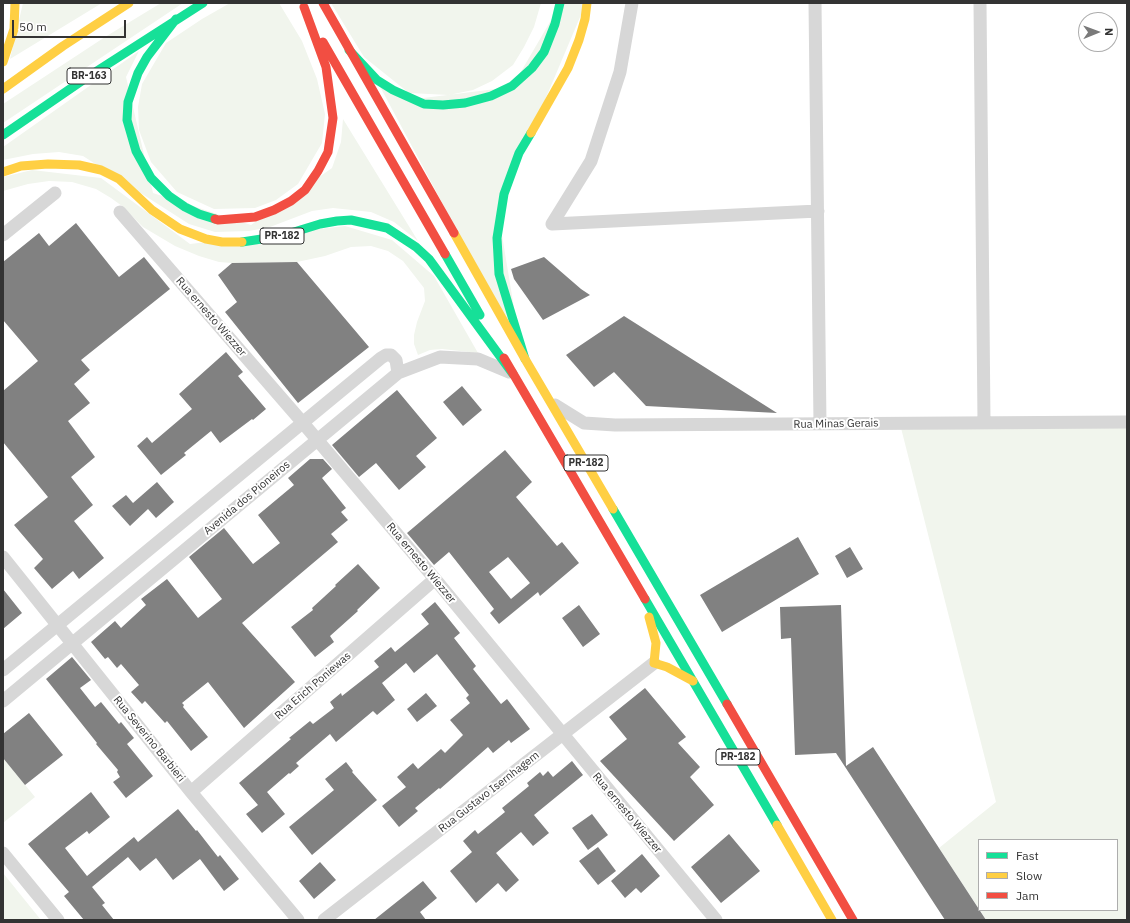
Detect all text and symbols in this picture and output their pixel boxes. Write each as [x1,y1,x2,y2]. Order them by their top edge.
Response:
scale bar [14,12,128,38]
north arrow [1078,12,1118,52]
text: 50 m [19,19,47,34]
text: N [1102,28,1116,36]
road number: BR-163 [67,68,111,84]
road number: PR-182 [260,228,304,244]
street label: Rua ernesto Wiezzer [173,275,249,359]
street label: Rua Minas Gerais [793,417,879,431]
road number: PR-182 [564,455,608,471]
street label: Avenida dos Pioneiros [201,458,293,538]
street label: Rua ernesto Wiezzer [384,520,458,606]
street label: Rua Erich Poniewas [272,649,354,723]
street label: Rua Severino Barbieri [110,694,188,784]
street label: Rua Gustavo Isernhagem [436,749,542,835]
road number: PR-182 [716,749,760,765]
street label: Rua ernesto Wiezzer [590,770,664,856]
legend [978,839,1118,911]
text: Fast [1016,848,1039,863]
text: Slow [1016,868,1042,883]
text: Jam [1016,888,1039,903]

